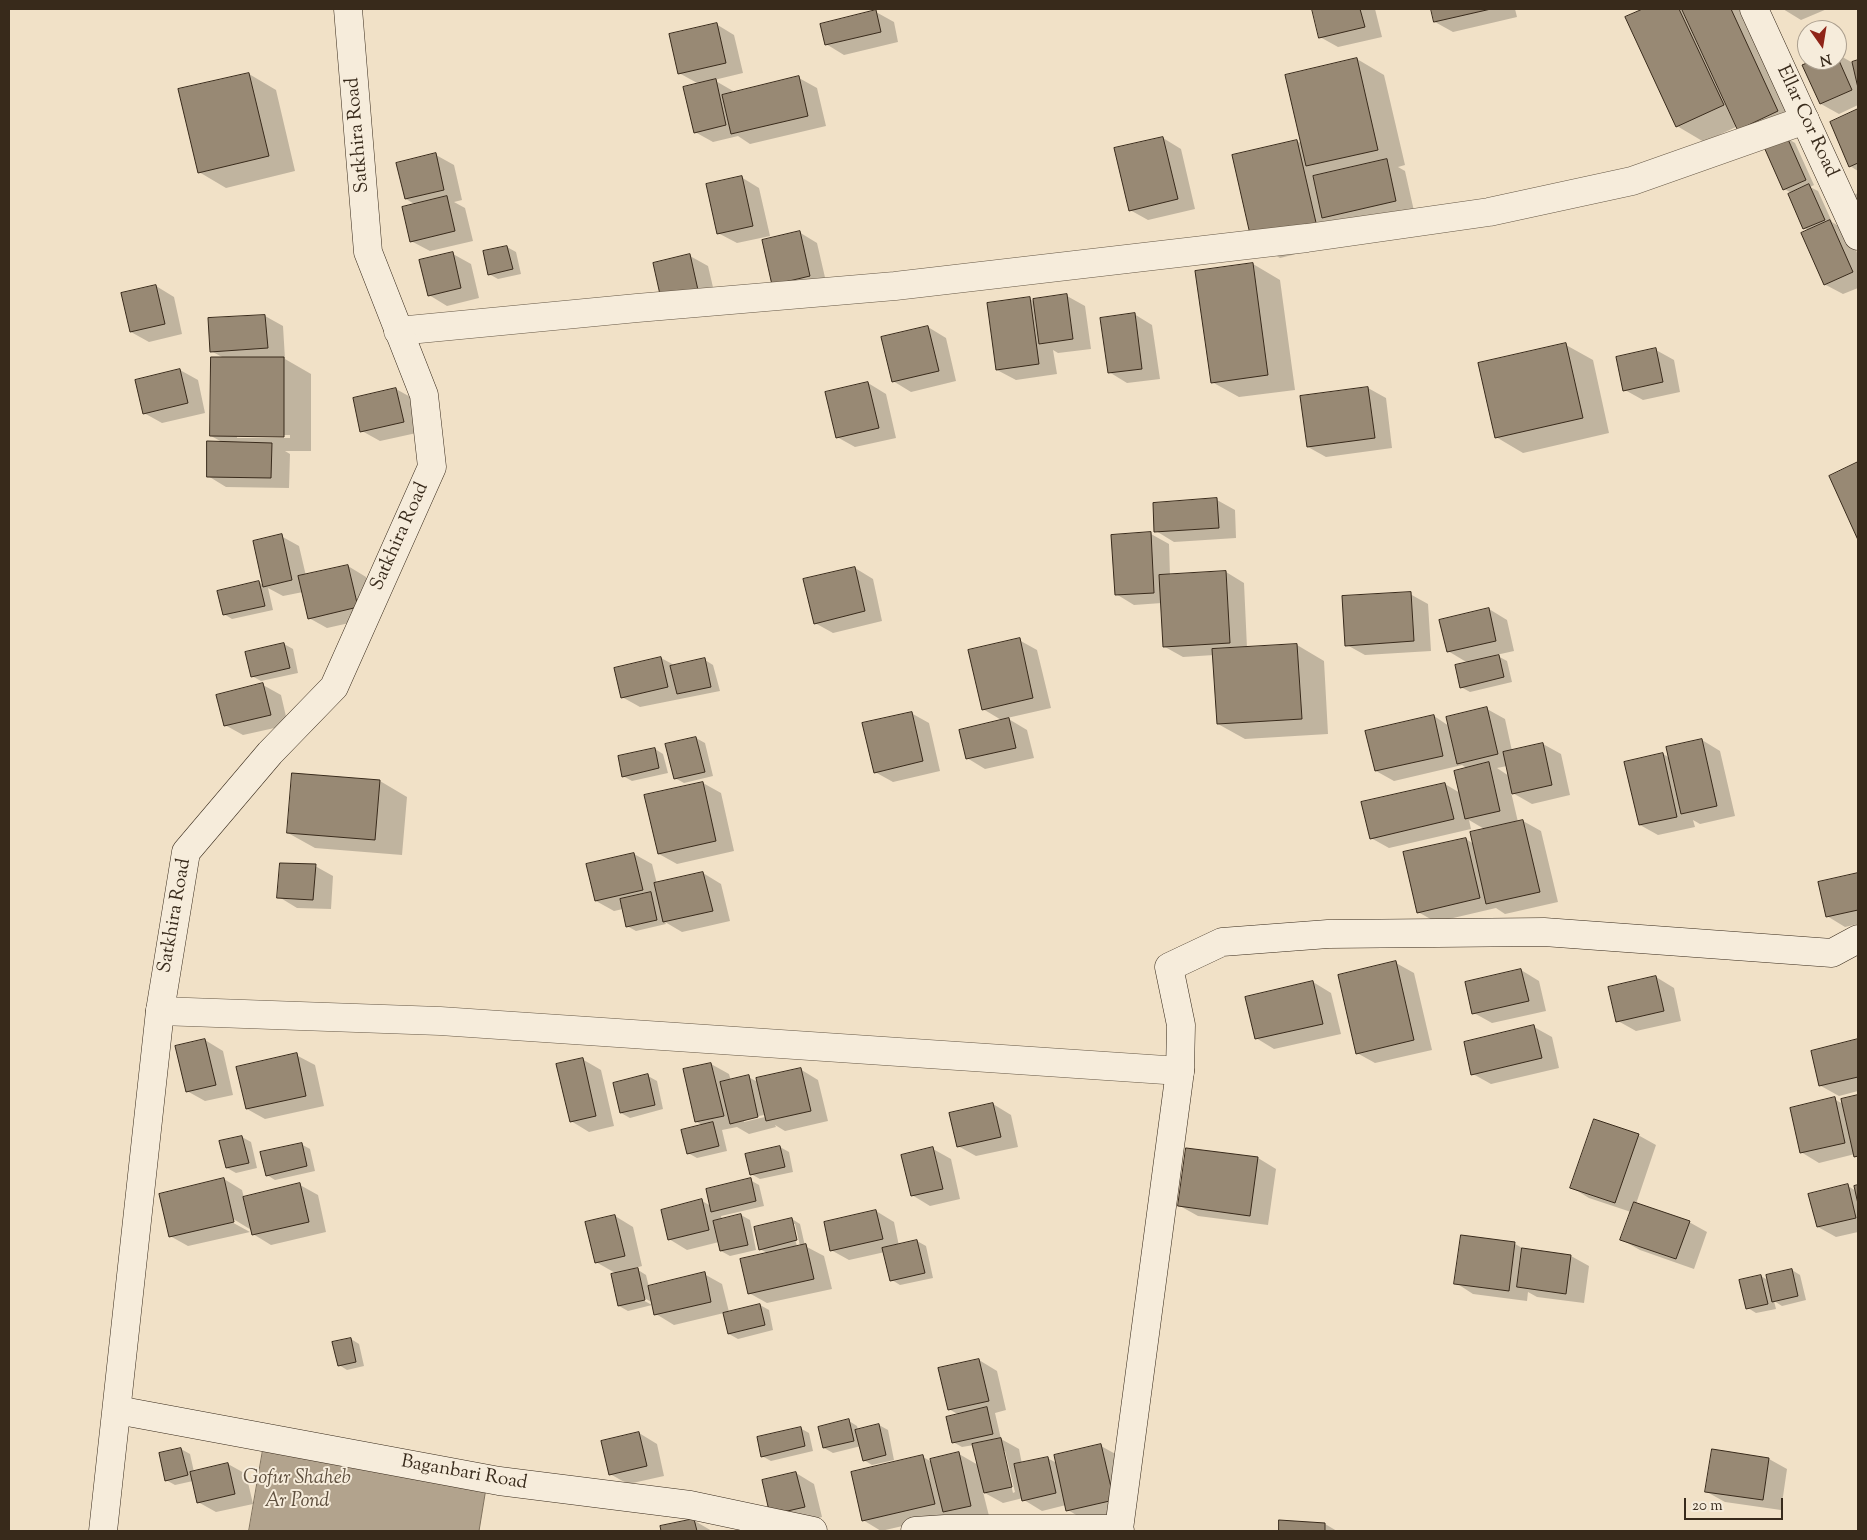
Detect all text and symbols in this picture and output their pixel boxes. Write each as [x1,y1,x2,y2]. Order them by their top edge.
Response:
north arrow [1797,20,1847,70]
text: N [1817,48,1833,70]
street label: Ellar Cor Road [1770,62,1842,182]
street label: Satkhira Road [343,76,375,194]
street label: Satkhira Road [367,479,435,595]
street label: Satkhira Road [155,857,197,975]
street label: Baganbari Road [399,1452,529,1496]
water label: Gofur Shaheb Ar Pond [243,1468,351,1515]
scale bar [1687,1488,1786,1520]
text: 20 m [1692,1496,1723,1517]

